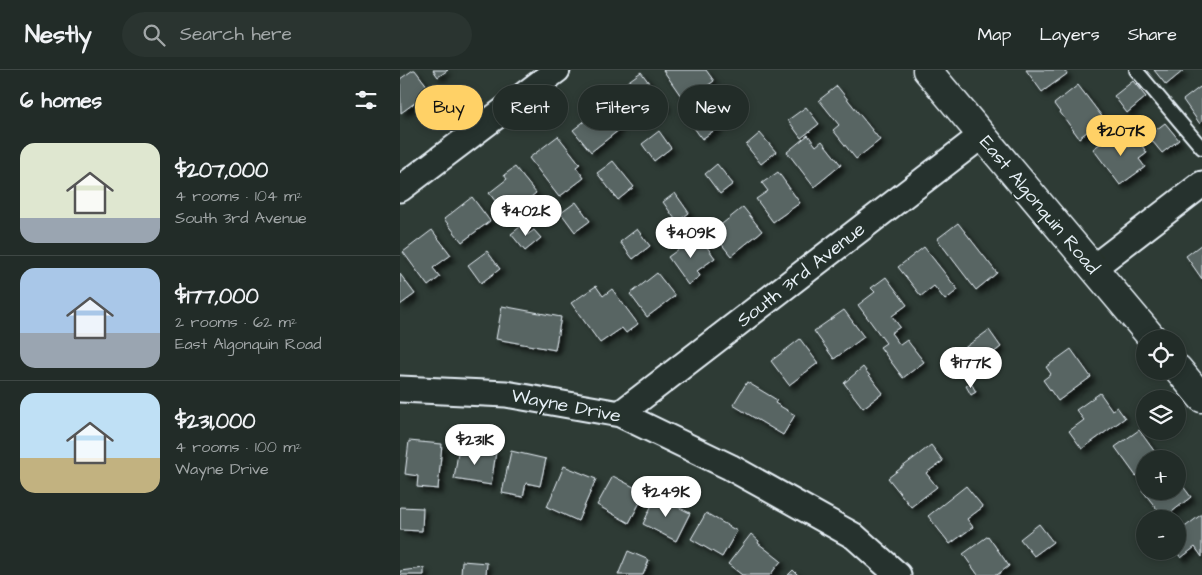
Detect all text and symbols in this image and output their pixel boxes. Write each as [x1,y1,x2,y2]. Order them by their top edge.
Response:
search box [122,12,472,57]
text: Nestly [25,18,92,52]
icon: search [140,21,168,49]
text: Search here [180,21,292,48]
text: Map [977,22,1011,47]
text: Layers [1039,22,1100,47]
text: Share [1128,22,1177,47]
chip: Buy [415,85,483,130]
chip: Rent [493,85,568,130]
chip: Filters [578,85,668,130]
chip: New [678,85,749,130]
text: 6 homes [20,86,102,115]
icon: filters [352,86,380,114]
pin: $207K [1086,114,1156,157]
text: $207K [1097,120,1145,142]
street label: East Algonquin Road [972,130,1105,281]
text: $207,000 [175,156,268,185]
icon: home [60,163,120,223]
text: 4 rooms · 104 m² [175,185,303,207]
pin: $402K [491,194,561,237]
text: $402K [502,200,550,222]
text: South 3rd Avenue [175,207,307,229]
pin: $409K [656,216,726,259]
street label: South 3rd Avenue [731,216,871,334]
text: $409K [667,222,715,244]
text: $177,000 [175,282,259,311]
icon: home [60,288,120,348]
text: 2 rooms · 62 m² [175,311,297,333]
map controls [1136,330,1186,560]
button: locate [1136,330,1186,380]
text: East Algonquin Road [175,333,321,355]
pin: $177K [936,346,1006,389]
text: $177K [951,352,991,374]
street label: Wayne Drive [509,382,623,431]
button: layers [1136,390,1186,440]
text: $231,000 [175,407,256,436]
icon: home [60,413,120,473]
pin: $231K [440,424,510,466]
text: $231K [456,429,494,451]
text: 4 rooms · 100 m² [175,436,302,458]
button: + [1136,450,1186,500]
text: Wayne Drive [175,458,269,480]
pin: $249K [631,476,701,518]
text: $249K [642,481,690,503]
button: − [1136,510,1186,560]

